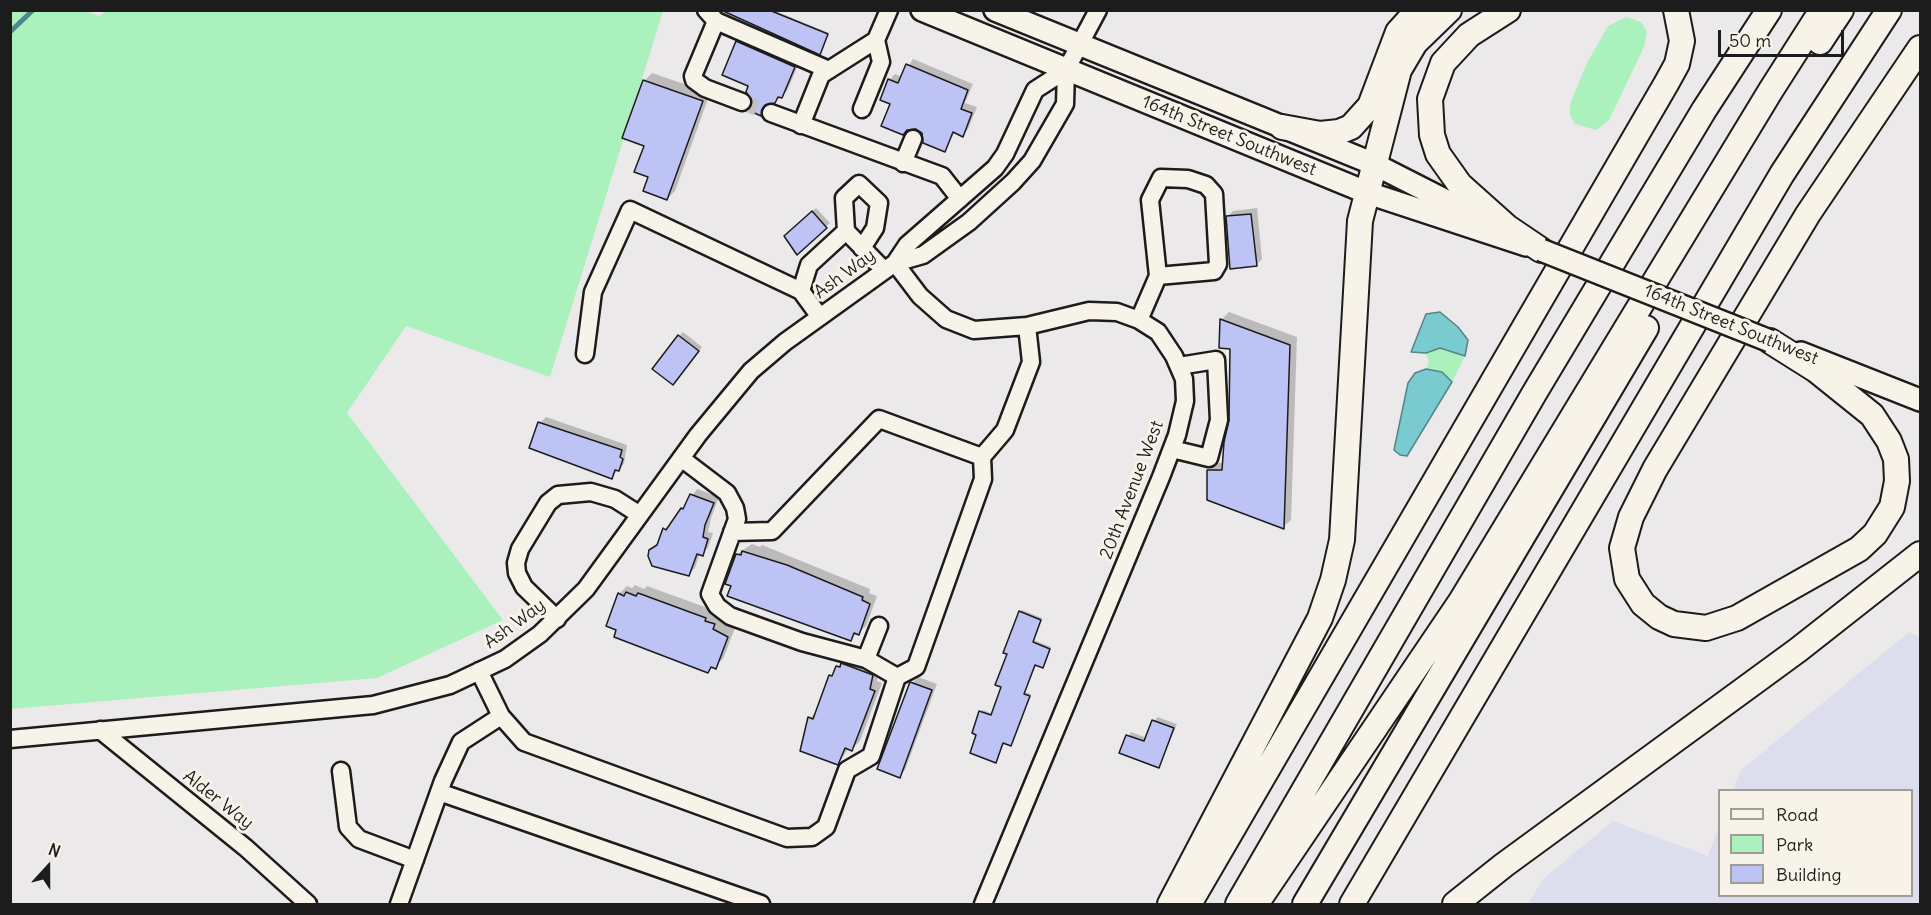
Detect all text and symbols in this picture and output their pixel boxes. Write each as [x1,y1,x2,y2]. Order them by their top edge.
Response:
scale bar [1721,18,1847,56]
text: 50 m [1729,29,1771,52]
street label: 164th Street Southwest [1139,91,1319,181]
street label: Ash Way [810,245,880,303]
street label: 164th Street Southwest [1641,280,1821,370]
street label: 20th Avenue West [1096,418,1168,562]
street label: Ash Way [480,595,550,653]
street label: Alder Way [178,766,258,834]
legend [1718,789,1913,897]
text: Road [1776,803,1818,826]
text: Park [1776,833,1813,856]
north arrow [18,837,78,897]
text: N [46,839,63,862]
text: Building [1776,863,1841,886]

